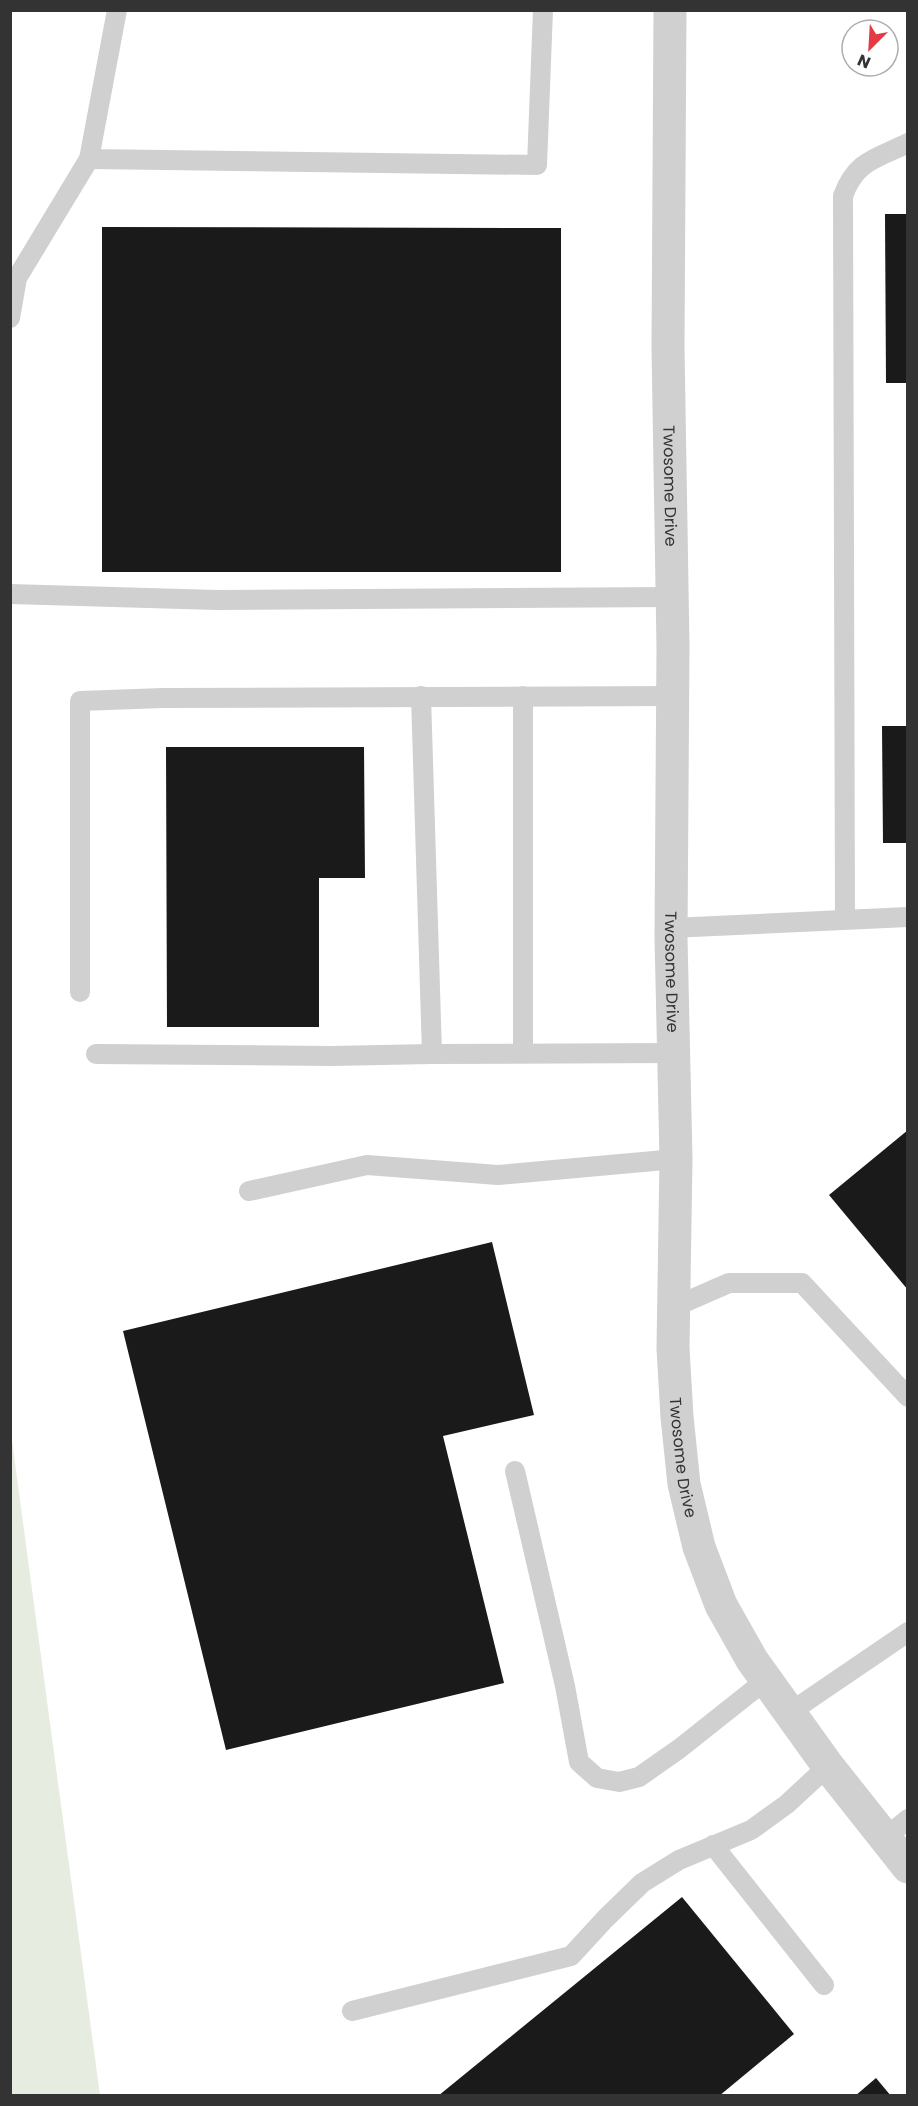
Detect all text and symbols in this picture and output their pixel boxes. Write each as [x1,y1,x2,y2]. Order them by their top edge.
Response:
north arrow [840,18,900,78]
text: N [854,48,874,74]
street label: Twosome Drive [658,425,683,547]
street label: Twosome Drive [659,911,685,1033]
street label: Twosome Drive [664,1396,703,1520]

